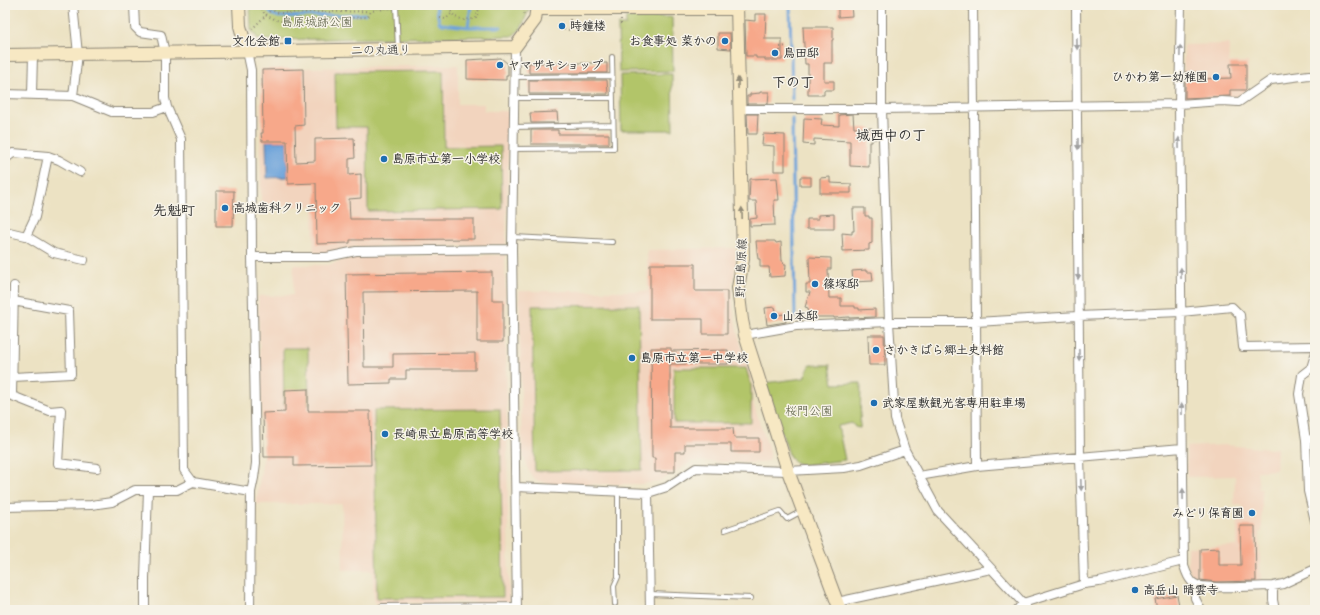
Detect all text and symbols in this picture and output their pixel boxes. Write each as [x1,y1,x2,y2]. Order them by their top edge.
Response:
park label: 島原城跡公園 [281,12,353,30]
place label: 時鐘楼 [570,16,606,34]
marker: 時鐘楼 [557,21,567,31]
place label: 文化会館 [232,31,280,49]
place label: お食事処 菜かの [629,31,717,49]
marker: 文化会館 [283,36,293,46]
marker: お食事処 菜かの [720,36,730,46]
one-way arrow [1074,38,1080,51]
street label: 二の丸通り [351,39,411,59]
place label: 鳥田邸 [783,43,819,61]
one-way arrow [1177,44,1183,57]
marker: 鳥田邸 [770,48,780,58]
place label: ヤマザキショップ [508,55,603,73]
marker: ヤマザキショップ [495,60,505,70]
place label: ひかわ第一幼稚園 [1112,67,1208,85]
district label: 下の丁 [772,71,814,92]
marker: ひかわ第一幼稚園 [1211,72,1221,82]
one-way arrow [735,76,741,89]
district label: 城西中の丁 [856,124,926,145]
one-way arrow [1176,136,1182,149]
one-way arrow [1075,138,1081,151]
place label: 島原市立第一小学校 [392,149,500,167]
marker: 島原市立第一小学校 [379,154,389,164]
place label: 高城歯科クリニック [233,198,341,216]
district label: 先魁町 [153,199,195,220]
marker: 高城歯科クリニック [220,203,230,213]
one-way arrow [738,207,745,219]
street label: 野田島原線 [730,238,750,298]
one-way arrow [1178,266,1184,279]
one-way arrow [1075,268,1081,281]
place label: 篠塚邸 [823,274,859,292]
marker: 篠塚邸 [810,279,820,289]
place label: 山本邸 [782,306,818,324]
marker: 山本邸 [769,311,779,321]
place label: さかきばら郷土史料館 [884,340,1004,358]
marker: さかきばら郷土史料館 [871,345,881,355]
place label: 島原市立第一中学校 [640,348,748,366]
one-way arrow [1076,349,1082,362]
marker: 島原市立第一中学校 [627,353,637,363]
place label: 武家屋敷観光客専用駐車場 [882,393,1026,411]
marker: 武家屋敷観光客専用駐車場 [869,398,879,408]
park label: 桜門公園 [785,401,833,419]
one-way arrow [1179,402,1185,415]
place label: 長崎県立島原高等学校 [393,424,513,442]
marker: 長崎県立島原高等学校 [380,429,390,439]
one-way arrow [1077,479,1084,491]
one-way arrow [1180,487,1186,500]
place label: みどり保育園 [1172,503,1244,521]
marker: みどり保育園 [1247,508,1257,518]
place label: 高岳山 晴雲寺 [1143,580,1219,598]
marker: 高岳山 晴雲寺 [1130,585,1140,595]

